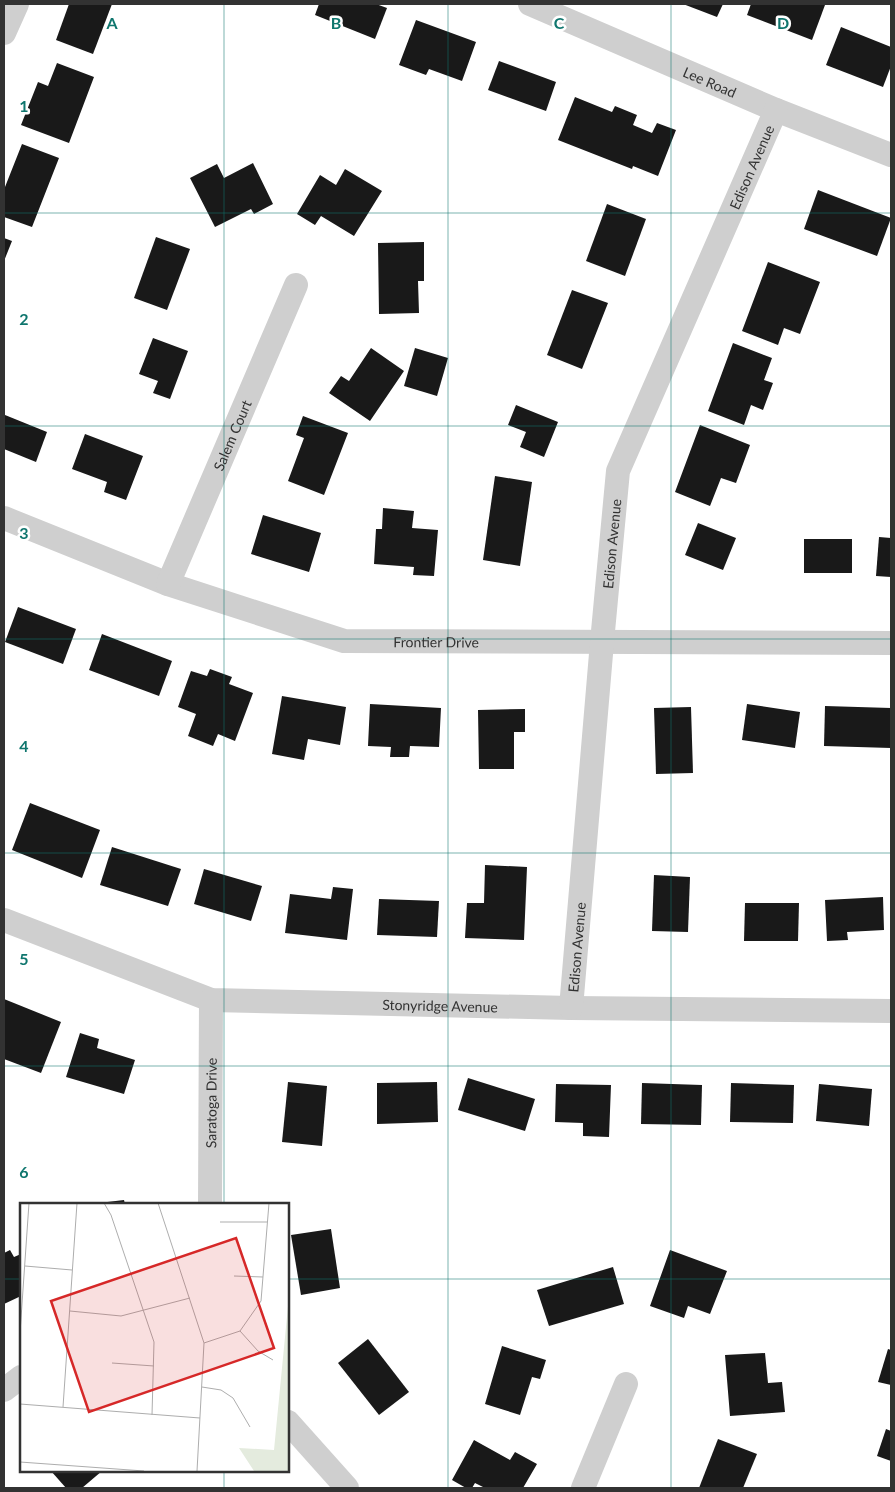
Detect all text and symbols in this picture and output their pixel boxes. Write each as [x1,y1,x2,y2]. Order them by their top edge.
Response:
text: A [105,13,118,32]
text: B [331,13,341,32]
text: C [554,13,565,32]
text: D [777,13,789,32]
street label: Lee Road [681,63,739,100]
text: 1 [19,96,29,115]
street label: Edison Avenue [725,122,777,212]
text: 2 [19,309,29,328]
street label: Salem Court [209,397,254,473]
street label: Edison Avenue [599,498,624,590]
text: 3 [19,523,29,542]
street label: Frontier Drive [393,633,479,650]
text: 4 [19,736,29,755]
street label: Edison Avenue [564,901,588,993]
text: 5 [19,949,29,968]
street label: Stonyridge Avenue [382,995,498,1015]
street label: Saratoga Drive [202,1058,219,1148]
text: 6 [19,1162,29,1181]
inset map [20,1203,289,1472]

